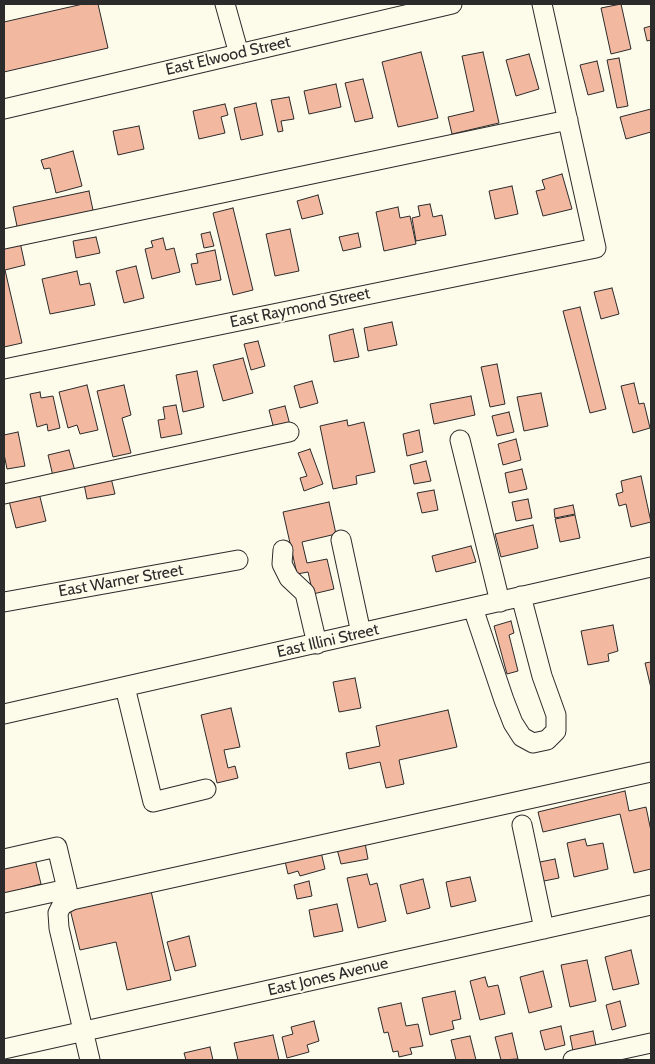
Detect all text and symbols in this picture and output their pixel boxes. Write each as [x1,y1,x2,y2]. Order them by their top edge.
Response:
street label: East Elwood Street [164,32,292,80]
street label: East Raymond Street [228,284,372,332]
street label: East Warner Street [57,561,185,601]
street label: East Illini Street [275,620,381,662]
street label: East Jones Avenue [266,954,390,1000]

